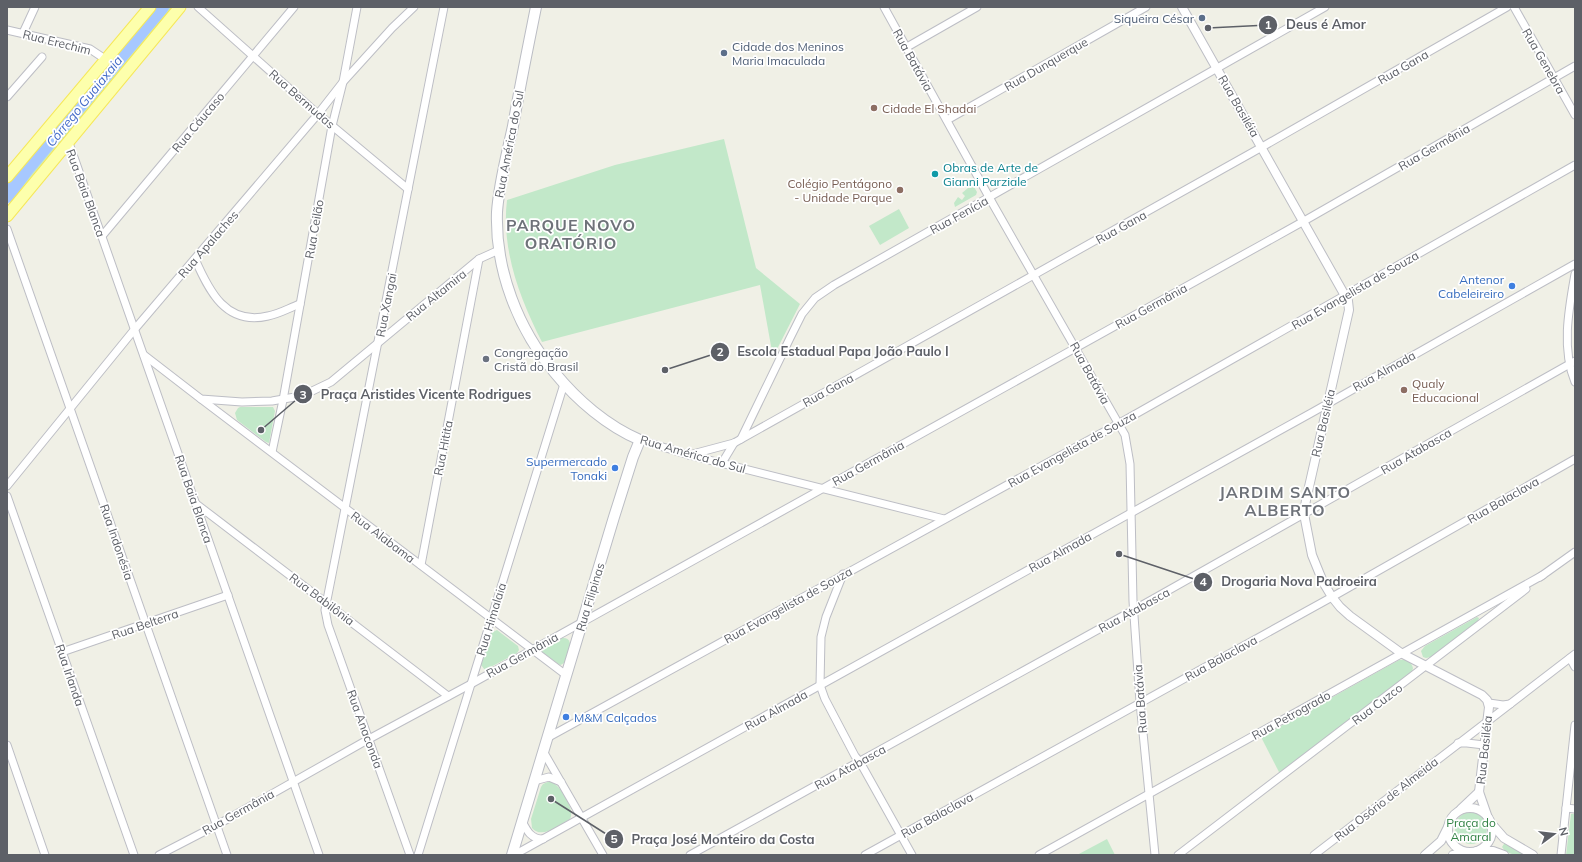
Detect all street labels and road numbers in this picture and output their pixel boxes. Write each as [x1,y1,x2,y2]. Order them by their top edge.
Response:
street label: Rua Erechim [21,26,93,58]
street label: Rua Batávia [890,26,936,94]
street label: Rua Genebra [1519,26,1569,96]
street label: Rua Dunquerque [1002,34,1090,94]
street label: Rua Gana [1375,47,1431,87]
street label: Rua Bermudas [266,66,338,132]
street label: Rua Basiléia [1215,72,1263,140]
street label: Rua Cáucaso [169,89,228,155]
street label: Rua América do Sul [491,89,527,199]
street label: Rua Germânia [1396,120,1472,174]
street label: Rua Baia Blanca [63,147,109,239]
street label: Rua Fenícia [927,193,991,237]
street label: Rua Ceilão [301,198,327,260]
street label: Rua Apalaches [175,207,241,281]
street label: Rua Gana [1093,207,1149,247]
street label: Rua Evangelista de Souza [1289,247,1421,333]
street label: Rua Altamira [403,266,469,324]
street label: Rua Xangai [372,272,400,338]
street label: Rua Germânia [1112,280,1190,332]
street label: Rua Batávia [1067,339,1113,407]
street label: Rua Almada [1350,348,1418,394]
street label: Rua Gana [800,370,856,410]
street label: Rua Basiléia [1308,388,1338,458]
street label: Rua Evangelista de Souza [1005,407,1139,491]
street label: Rua Hitita [430,419,456,477]
street label: Rua Atabasca [1378,425,1454,477]
street label: Rua América do Sul [638,432,748,476]
street label: Rua Germânia [829,437,907,489]
street label: Rua Baia Blanca [172,453,216,545]
street label: Rua Balaclava [1464,473,1542,527]
street label: Rua Indonésia [97,502,137,582]
street label: Rua Alabama [348,508,418,566]
street label: Rua Almada [1026,529,1094,575]
street label: Rua Filipinas [572,561,608,633]
street label: Rua Evangelista de Souza [721,563,855,647]
street label: Rua Babilônia [286,570,358,628]
street label: Rua Himalaia [473,581,509,657]
street label: Rua Atabasca [1096,584,1172,636]
street label: Rua Belterra [110,606,180,642]
street label: Rua Germânia [483,629,561,681]
street label: Rua Balaclava [1182,632,1260,684]
street label: Rua Irlanda [52,642,88,708]
street label: Rua Batávia [1130,664,1150,734]
street label: Rua Cuzco [1349,680,1405,728]
street label: Rua Almada [742,687,810,733]
street label: Rua Petrogrado [1249,687,1333,743]
street label: Rua Anaconda [344,688,386,770]
street label: Rua Basiléia [1473,715,1495,785]
street label: Rua Atabasca [812,741,888,793]
street label: Rua Osório de Almeida [1331,754,1441,844]
street label: Rua Germânia [199,786,277,838]
street label: Rua Balaclava [898,789,976,841]

